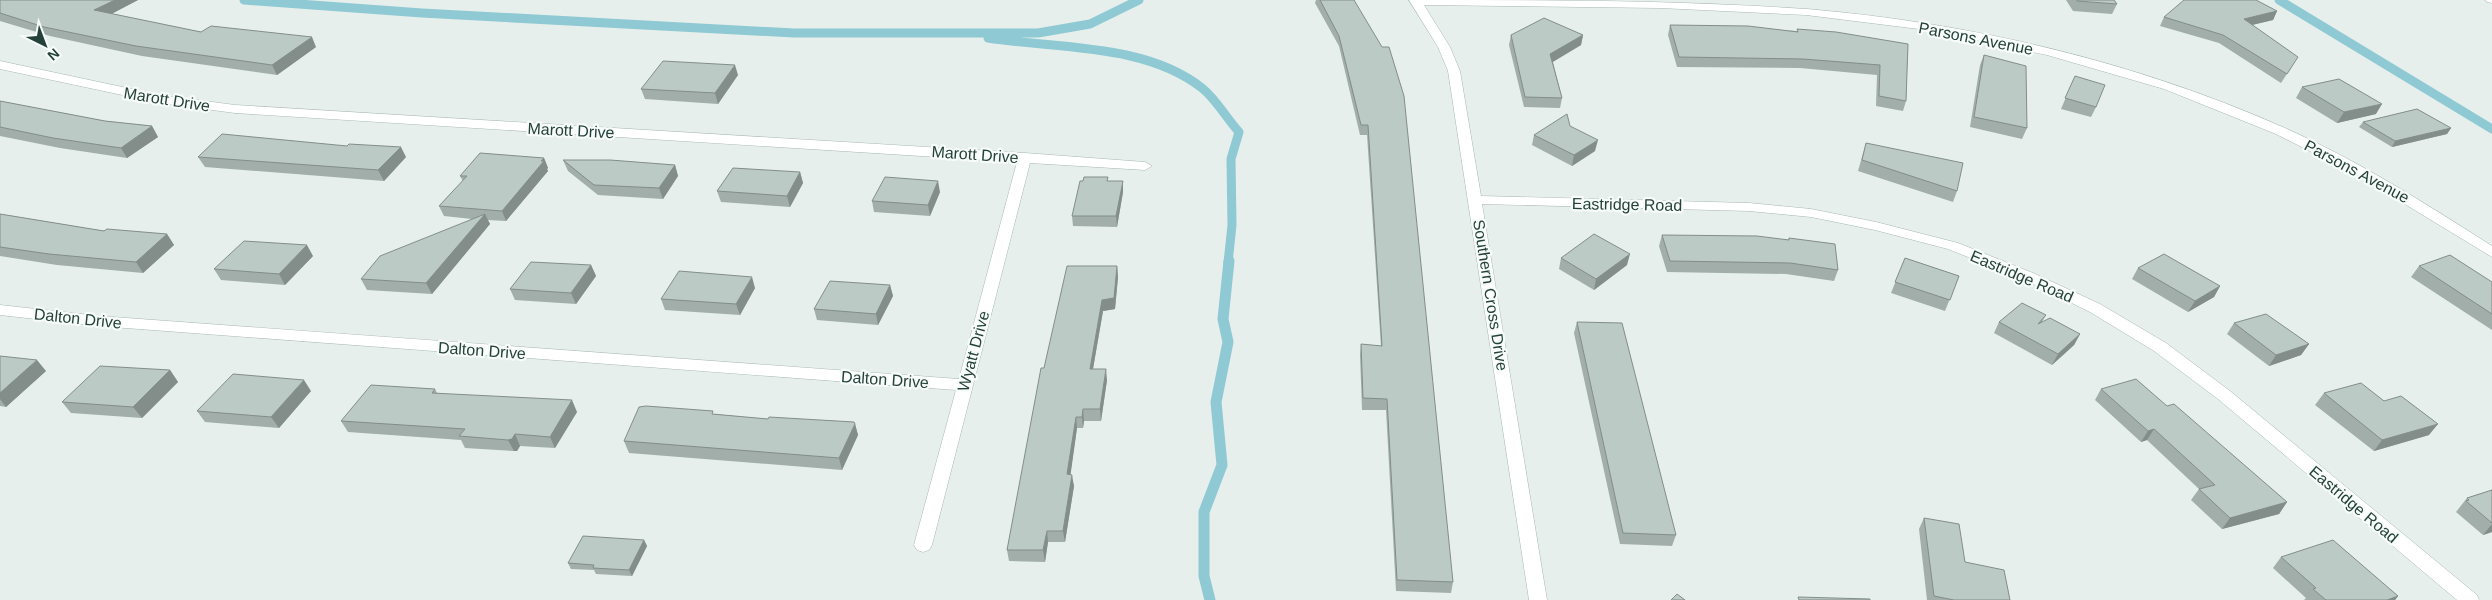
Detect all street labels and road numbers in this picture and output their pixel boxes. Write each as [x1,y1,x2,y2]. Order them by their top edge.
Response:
street label: Parsons Avenue [1917,19,2035,58]
street label: Marott Drive [123,84,211,115]
street label: Marott Drive [527,120,615,141]
street label: Parsons Avenue [2301,137,2412,206]
street label: Marott Drive [931,143,1019,166]
street label: Eastridge Road [1572,195,1682,214]
street label: Southern Cross Drive [1470,218,1511,372]
street label: Eastridge Road [1968,247,2076,306]
street label: Dalton Drive [33,305,123,332]
street label: Wyatt Drive [955,309,992,393]
street label: Dalton Drive [437,339,527,362]
street label: Dalton Drive [840,368,930,391]
street label: Eastridge Road [2306,462,2401,546]

